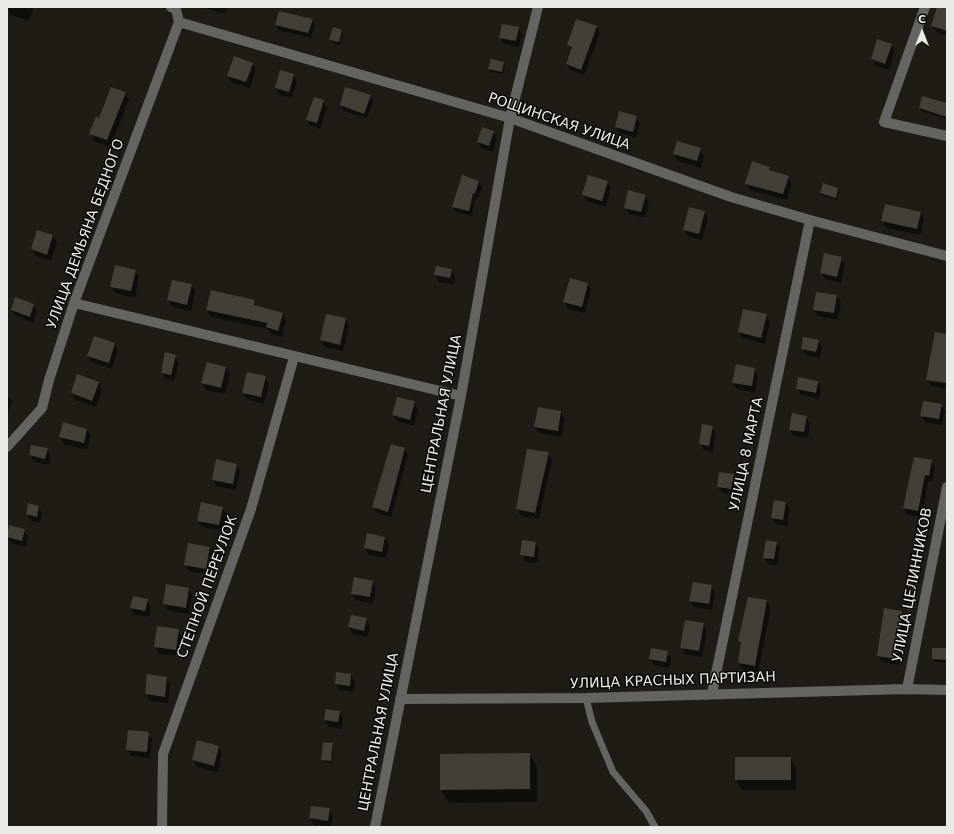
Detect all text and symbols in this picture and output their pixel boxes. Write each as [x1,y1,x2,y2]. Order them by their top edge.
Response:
north arrow [902,12,942,52]
text: С [918,13,926,26]
street label: РОЩИНСКАЯ УЛИЦА [486,90,632,154]
street label: УЛИЦА ДЕМЬЯНА БЕДНОГО [44,137,128,331]
street label: ЦЕНТРАЛЬНАЯ УЛИЦА [418,333,466,495]
street label: УЛИЦА 8 МАРТА [727,396,767,512]
street label: УЛИЦА ЦЕЛИННИКОВ [890,506,936,664]
street label: СТЕПНОЙ ПЕРЕУЛОК [174,513,242,661]
street label: ЦЕНТРАЛЬНАЯ УЛИЦА [355,651,403,813]
street label: УЛИЦА КРАСНЫХ ПАРТИЗАН [570,669,776,693]

